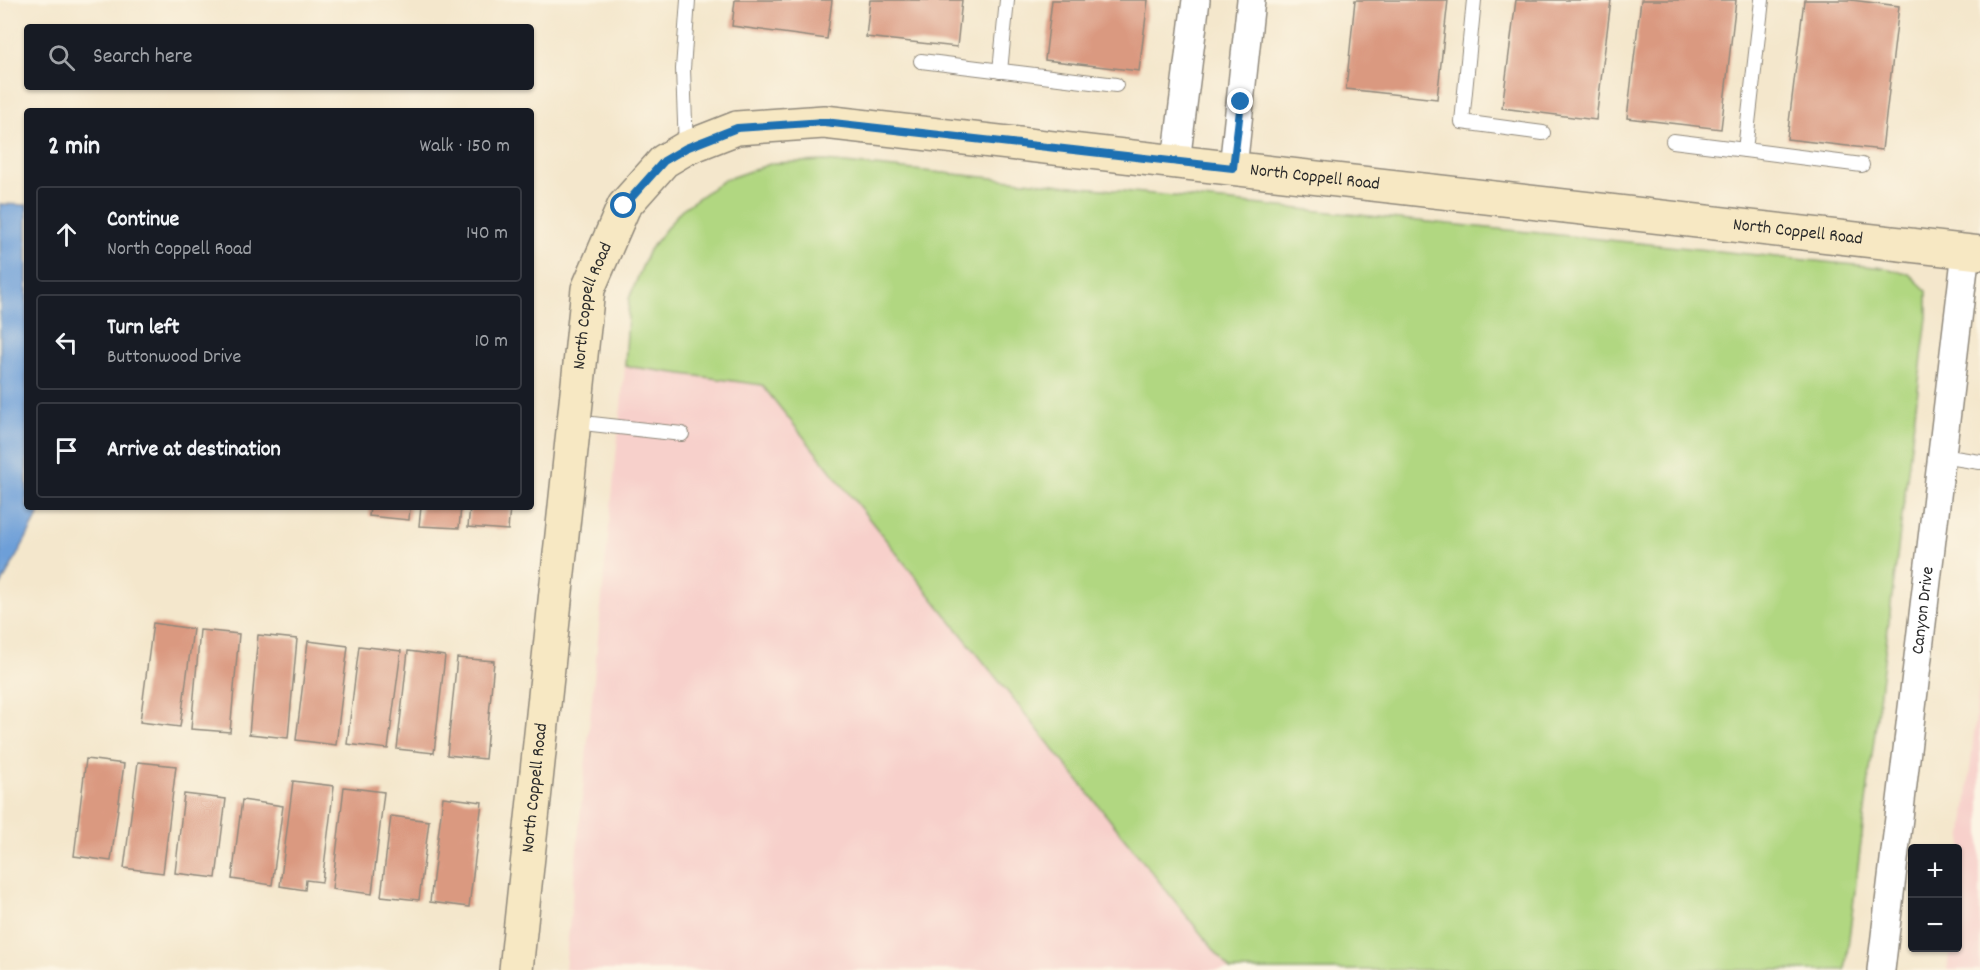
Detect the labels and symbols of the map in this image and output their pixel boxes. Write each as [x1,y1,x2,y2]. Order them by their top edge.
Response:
route end [1227,88,1253,114]
street label: North Coppell Road [1249,158,1381,197]
route start [610,192,636,218]
street label: North Coppell Road [1731,213,1864,252]
street label: North Coppell Road [567,239,619,371]
street label: Canyon Drive [1906,565,1941,656]
street label: North Coppell Road [516,722,555,854]

